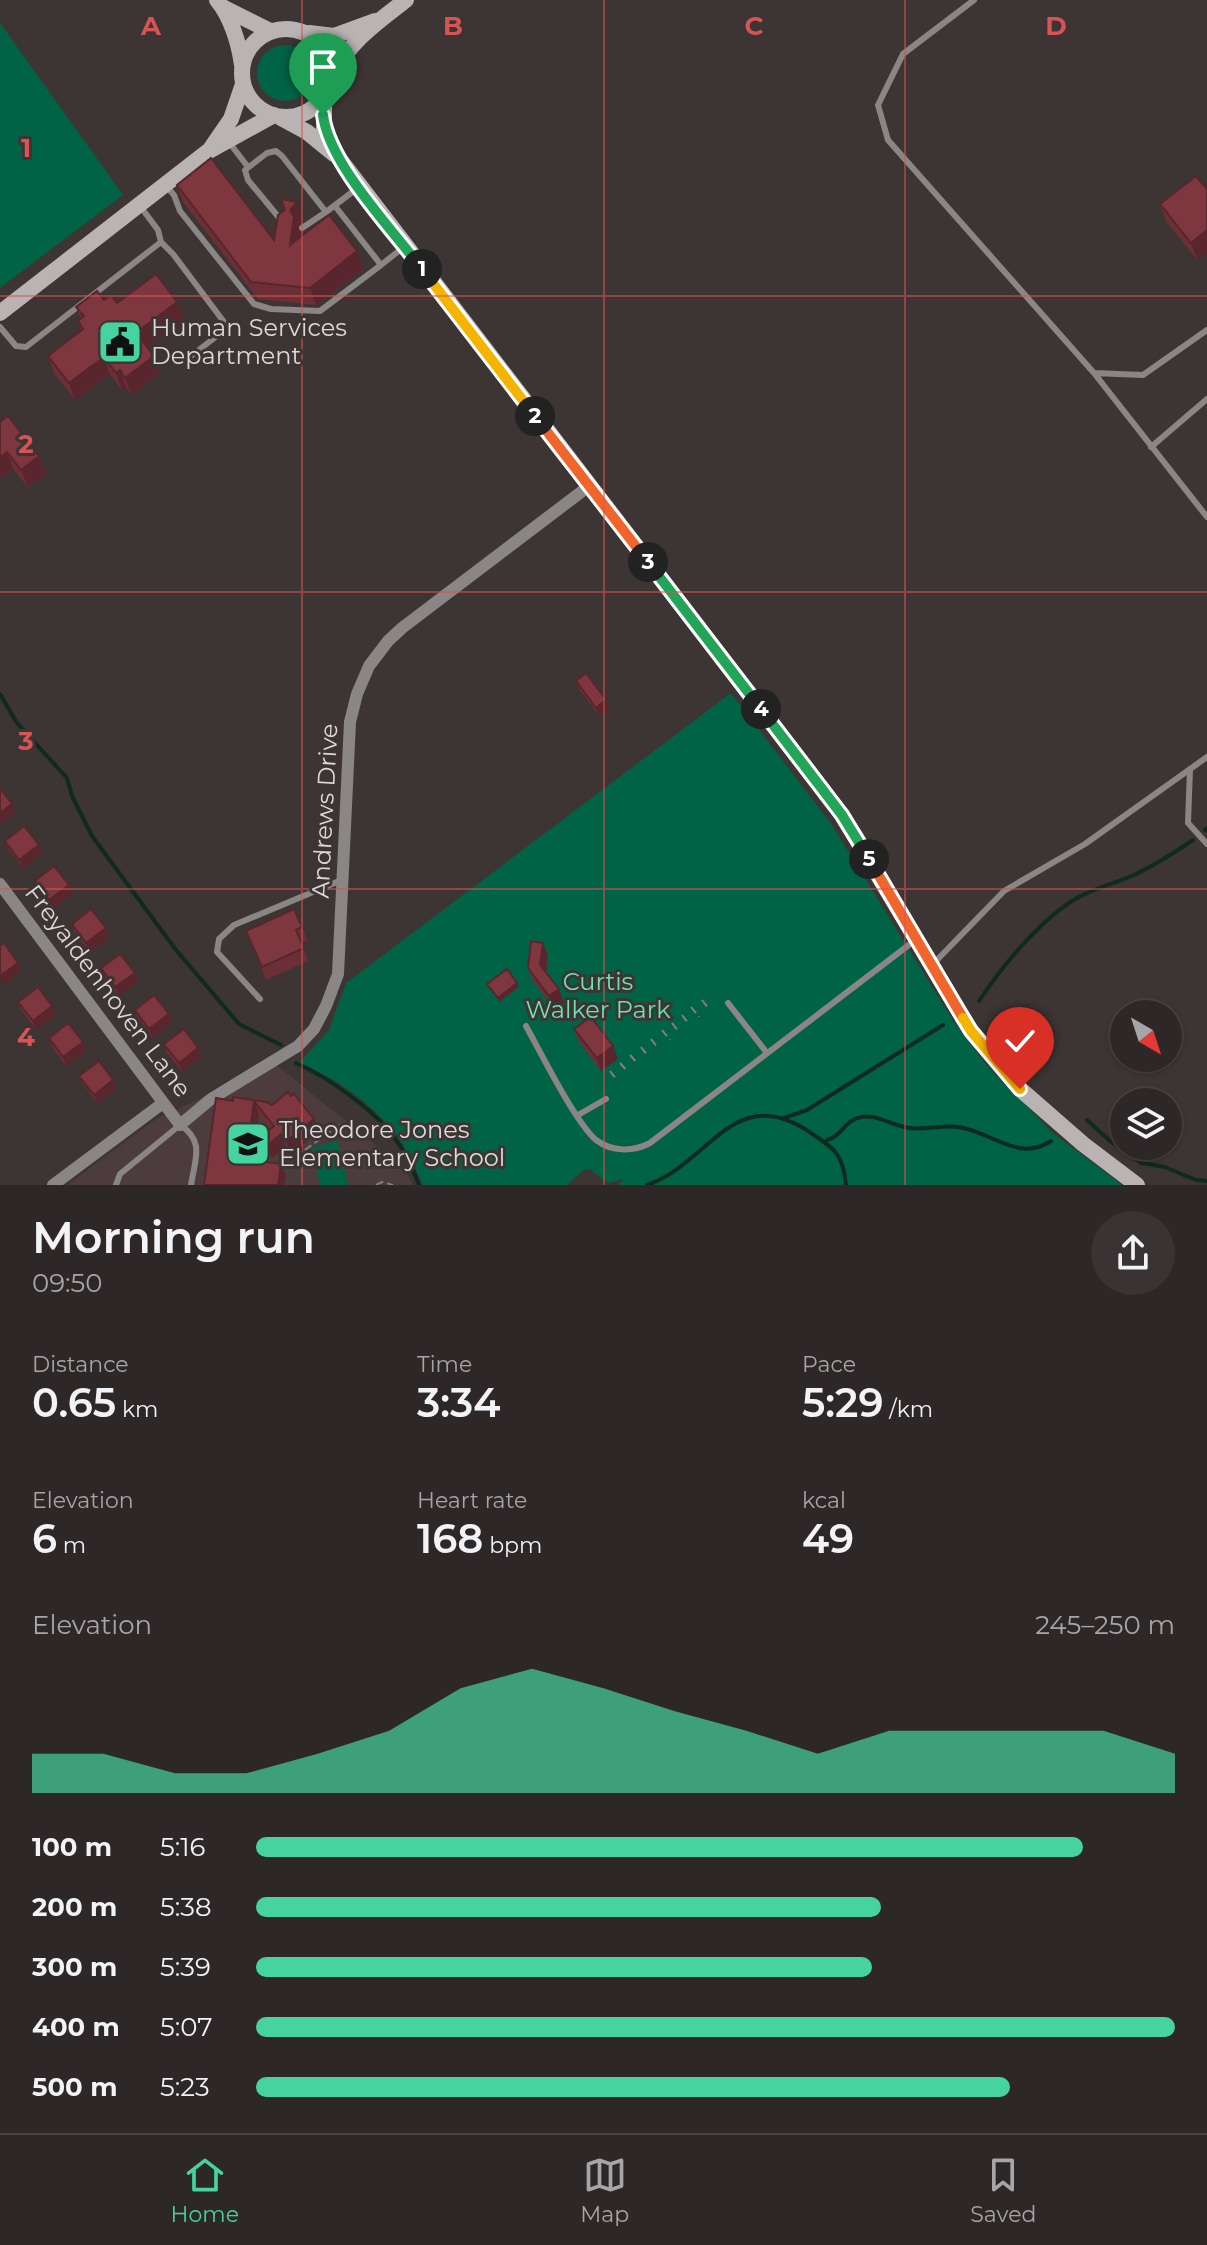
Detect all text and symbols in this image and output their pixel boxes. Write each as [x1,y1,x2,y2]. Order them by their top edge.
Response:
text: A [140,10,162,42]
text: B [443,10,463,42]
text: C [745,10,764,42]
text: D [1045,10,1067,42]
pin [289,33,357,115]
icon: arrive [301,45,345,89]
text: 1 [21,132,31,164]
pin: 1 [402,249,442,289]
text: 1 [418,255,426,282]
place label: Human Services Department [151,313,347,370]
public building icon: Human Services Department [96,318,144,366]
pin: 2 [515,396,555,436]
text: 2 [529,402,541,429]
text: 2 [18,428,34,460]
pin: 3 [628,542,668,582]
text: 3 [641,548,655,575]
pin: 4 [741,689,781,729]
text: 4 [753,695,769,722]
street label: Andrews Drive [305,723,344,899]
text: 3 [17,725,34,757]
pin: 5 [849,839,889,879]
text: 5 [862,845,876,872]
street label: Freyaldenhoven Lane [19,879,198,1103]
park label: Curtis Walker Park [525,967,671,1024]
north arrow [1110,1000,1182,1072]
map controls [1110,1000,1182,1160]
pin [986,1007,1054,1089]
icon: check [998,1019,1042,1063]
text: 4 [17,1021,35,1053]
button: layers [1110,1088,1182,1160]
place label: Theodore Jones Elementary School [279,1115,505,1172]
school or university icon: Theodore Jones Elementary School [224,1120,272,1168]
text: Morning run [32,1210,315,1264]
button: share [1091,1211,1175,1295]
text: 09:50 [32,1267,103,1299]
text: Distance [32,1351,129,1378]
text: Time [417,1351,472,1378]
text: Pace [802,1351,856,1378]
text: 0.65 [32,1378,116,1427]
text: 3:34 [417,1378,500,1427]
text: 5:29 [802,1378,883,1427]
text: km [116,1396,158,1423]
text: /km [883,1396,933,1423]
text: Elevation [32,1487,134,1514]
text: Heart rate [417,1487,527,1514]
text: kcal [802,1487,846,1514]
text: 6 [32,1514,57,1563]
text: 168 [417,1514,483,1563]
text: 49 [802,1514,854,1563]
text: m [57,1532,86,1559]
text: bpm [483,1532,542,1559]
text: Elevation [32,1609,152,1641]
text: 245–250 m [1035,1609,1175,1641]
text: 100 m [32,1831,112,1863]
text: 5:16 [160,1831,205,1863]
text: 200 m [32,1891,117,1923]
text: 5:38 [160,1891,211,1923]
text: 300 m [32,1951,117,1983]
text: 5:39 [160,1951,211,1983]
text: 400 m [32,2011,120,2043]
text: 5:07 [160,2011,213,2043]
text: 500 m [32,2071,117,2103]
text: 5:23 [160,2071,210,2103]
tab: Home [171,2153,239,2228]
tab: Map [580,2153,629,2228]
tab: Saved [970,2153,1036,2228]

